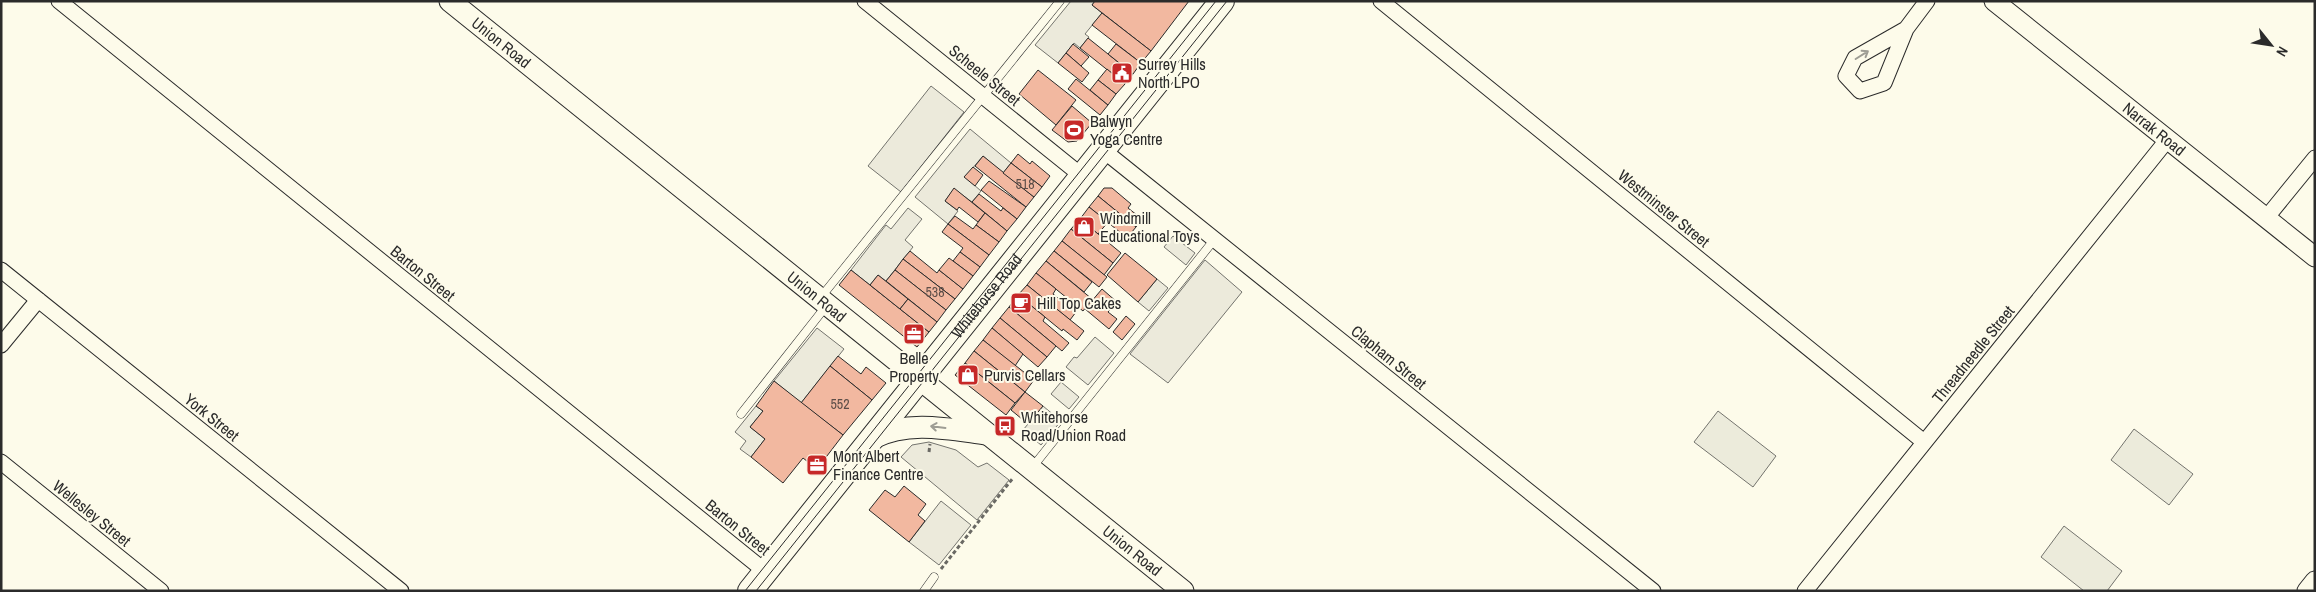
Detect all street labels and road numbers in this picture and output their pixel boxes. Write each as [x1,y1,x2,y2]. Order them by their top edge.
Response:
street label: Union Road [467,12,536,73]
street label: Scheele Street [945,39,1026,111]
street label: Narrak Road [2118,97,2190,161]
street label: Westminster Street [1614,164,1715,252]
street label: Barton Street [386,240,460,306]
street label: Whitehorse Road [946,249,1027,343]
street label: Union Road [783,266,851,327]
street label: Threadneedle Street [1927,300,2019,407]
street label: Clapham Street [1347,320,1432,394]
street label: York Street [180,388,244,446]
street label: Wellesley Street [48,475,136,552]
street label: Barton Street [701,494,775,560]
street label: Union Road [1098,520,1167,581]

